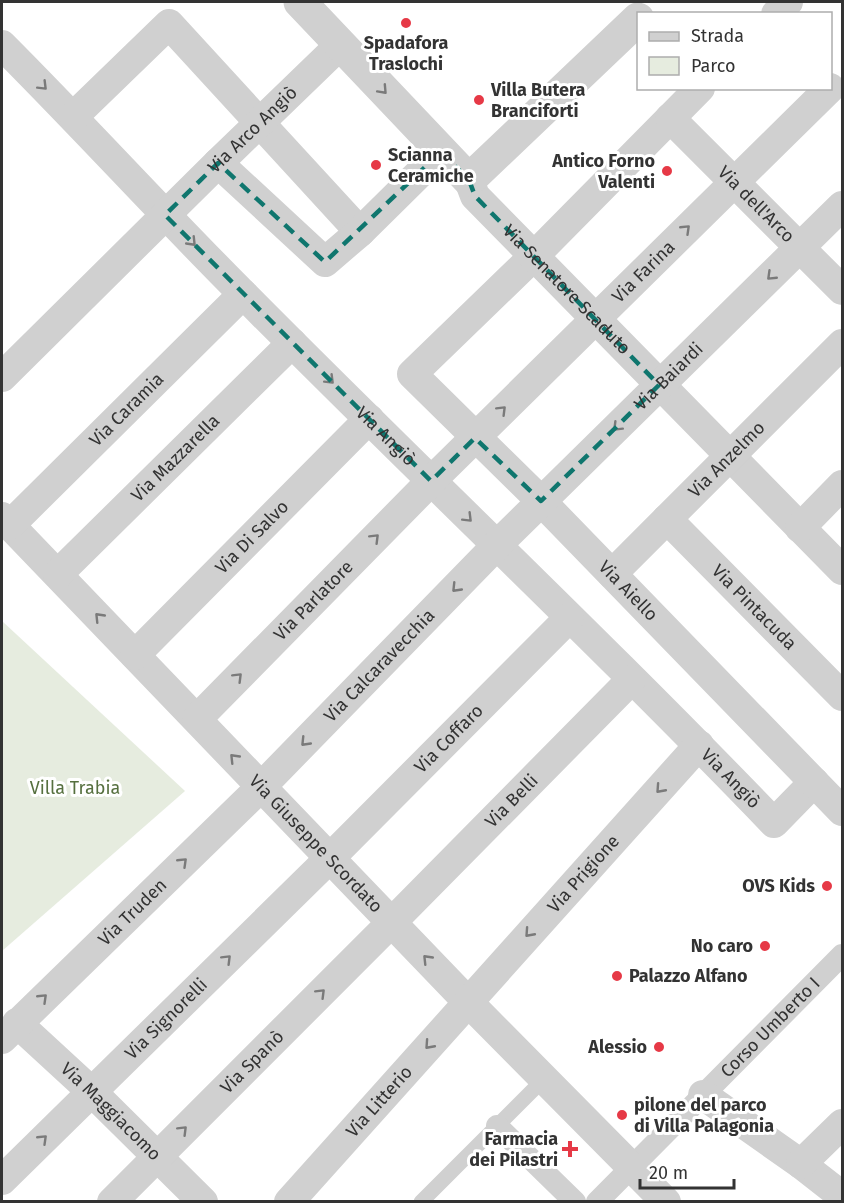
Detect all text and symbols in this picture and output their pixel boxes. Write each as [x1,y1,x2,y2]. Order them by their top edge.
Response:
legend [637,12,832,90]
marker: Spadafora Traslochi [399,16,413,30]
text: Strada [691,25,744,47]
place label: Spadafora Traslochi [364,32,448,75]
text: Parco [691,55,735,77]
one-way arrow [35,78,46,89]
place label: Villa Butera Branciforti [490,79,586,122]
street label: Via Arco Angiò [203,82,302,178]
one-way arrow [376,84,387,94]
marker: Villa Butera Branciforti [472,93,486,107]
place label: Scianna Ceramiche [388,144,474,187]
place label: Antico Forno Valenti [551,150,655,193]
marker: Scianna Ceramiche [369,158,383,172]
street label: Via dell'Arco [713,161,799,247]
marker: Antico Forno Valenti [660,164,674,178]
street label: Via Senatore Scaduto [498,220,635,359]
one-way arrow [679,226,690,237]
one-way arrow [185,236,196,246]
street label: Via Farina [607,236,680,307]
one-way arrow [768,269,779,280]
street label: Via Baiardi [630,338,708,415]
street label: Via Caramia [85,368,168,451]
one-way arrow [322,373,333,384]
street label: Via Angiò [351,402,420,470]
one-way arrow [495,407,506,418]
street label: Via Mazzarella [127,410,224,506]
street label: Via Anzelmo [684,417,769,502]
one-way arrow [613,420,624,431]
street label: Via Di Salvo [211,496,293,579]
one-way arrow [461,510,472,521]
one-way arrow [368,535,379,545]
street label: Via Parlatore [269,556,358,645]
street label: Via Aiello [594,556,662,626]
street label: Via Pintacuda [707,560,801,655]
one-way arrow [452,580,463,591]
street label: Via Calcaravecchia [319,604,439,727]
one-way arrow [96,614,107,625]
one-way arrow [231,674,242,685]
street label: Via Coffaro [410,700,488,778]
one-way arrow [301,735,312,746]
street label: Via Angiò [697,744,765,813]
one-way arrow [231,754,242,765]
street label: Via Giuseppe Scordato [244,770,387,917]
street label: Via Belli [480,770,543,832]
park label: Villa Trabia [30,777,120,799]
one-way arrow [656,782,667,793]
street label: Via Prigione [543,830,624,917]
one-way arrow [177,858,187,869]
street label: Via Truden [94,874,171,950]
place label: OVS Kids [742,875,815,897]
marker: OVS Kids [820,879,834,893]
one-way arrow [525,927,536,937]
place label: No caro [691,935,753,957]
marker: No caro [758,939,772,953]
one-way arrow [220,955,231,966]
one-way arrow [424,956,435,967]
place label: Palazzo Alfano [629,965,748,987]
marker: Palazzo Alfano [610,969,624,983]
street label: Corso Umberto I [716,973,825,1082]
street label: Via Signorelli [120,974,212,1064]
one-way arrow [315,989,325,1000]
one-way arrow [36,994,47,1005]
street label: Via Spanò [216,1026,288,1098]
place label: Alessio [587,1036,647,1058]
one-way arrow [425,1038,436,1049]
marker: Alessio [652,1040,666,1054]
street label: Via Maggiacomo [56,1058,166,1165]
street label: Via Litterio [341,1061,417,1142]
place label: pilone del parco di Villa Palagonia [634,1094,774,1137]
marker: pilone del parco di Villa Palagonia [615,1108,629,1122]
one-way arrow [175,1127,186,1138]
place label: Farmacia dei Pilastri [469,1128,558,1171]
one-way arrow [36,1136,47,1147]
marker: Farmacia dei Pilastri [563,1142,577,1156]
scale bar [640,1152,734,1190]
text: 20 m [649,1162,688,1184]

